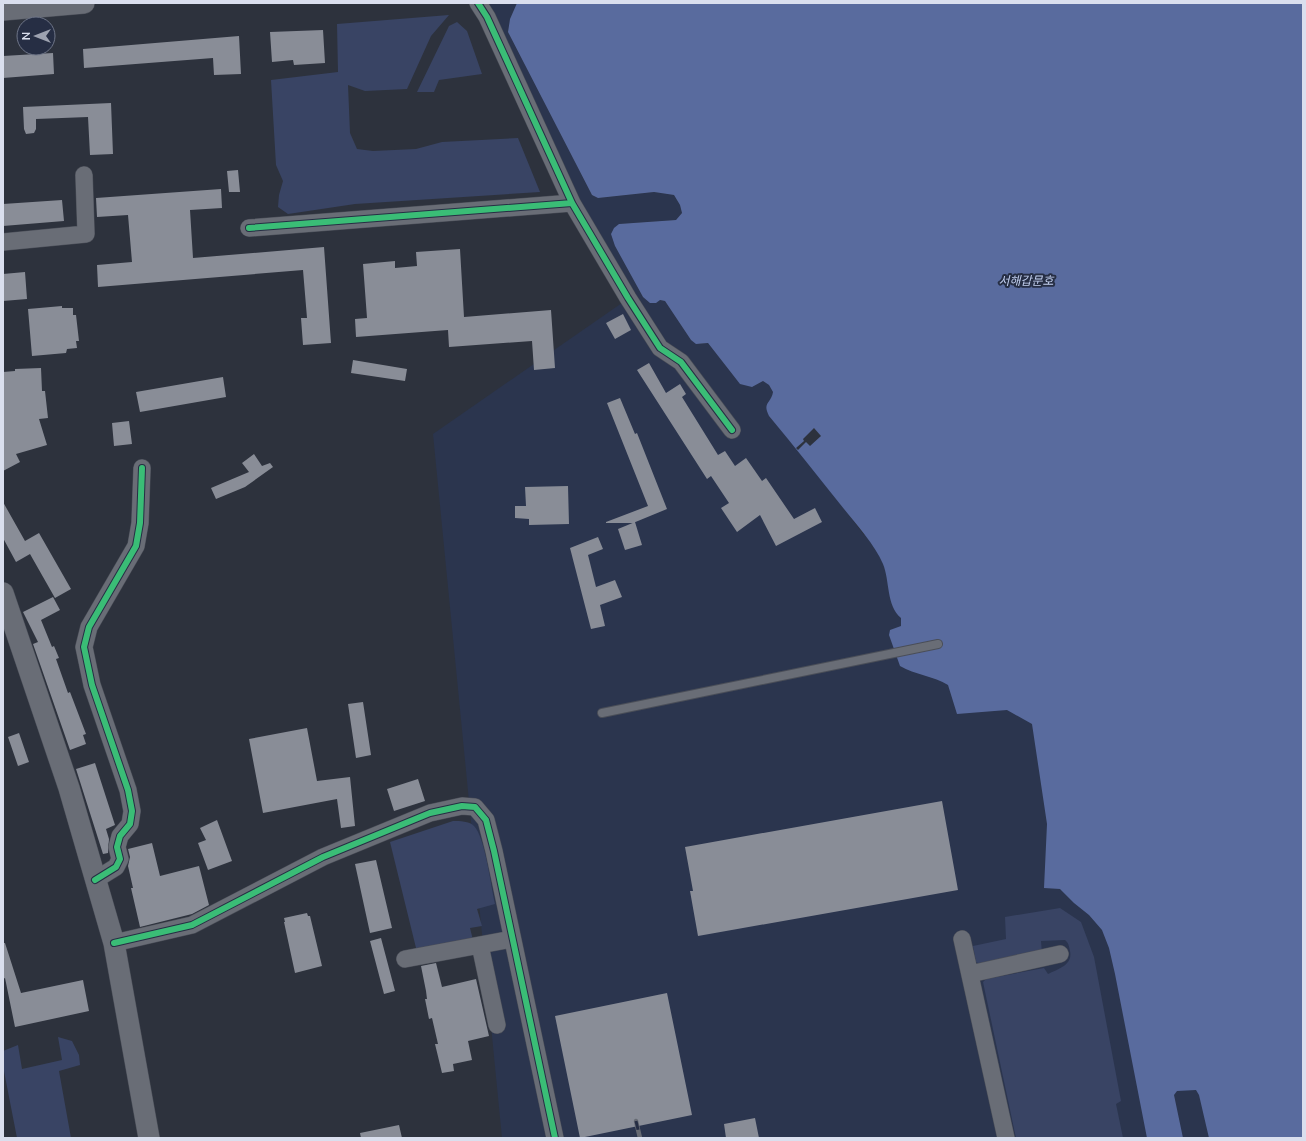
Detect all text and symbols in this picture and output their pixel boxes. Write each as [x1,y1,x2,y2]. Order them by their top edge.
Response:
north arrow [16,16,56,56]
text: N [19,32,33,40]
water label: 서해갑문호 [998,273,1055,288]

